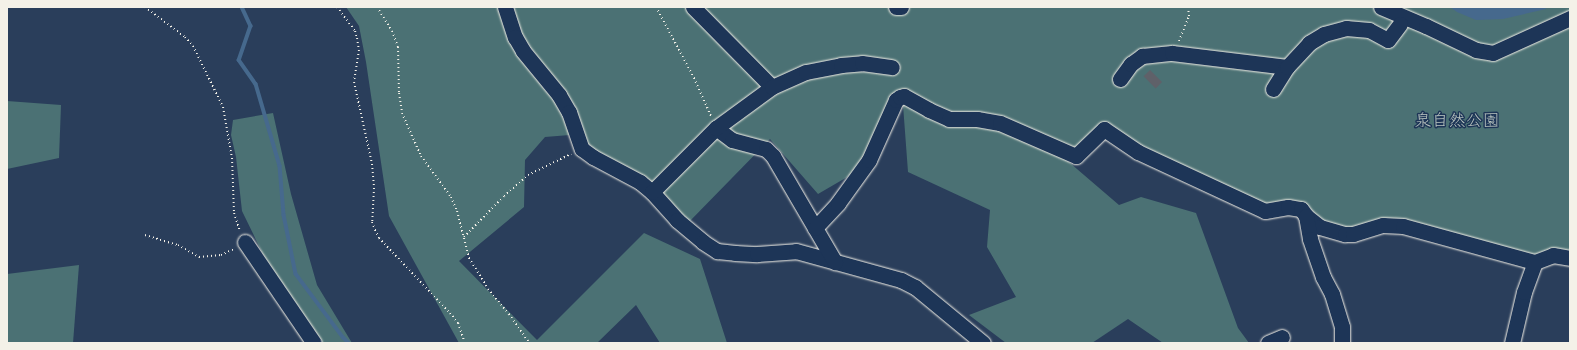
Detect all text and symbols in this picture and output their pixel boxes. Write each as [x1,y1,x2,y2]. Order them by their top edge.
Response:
park label: 泉自然公園 [1415,111,1499,131]

